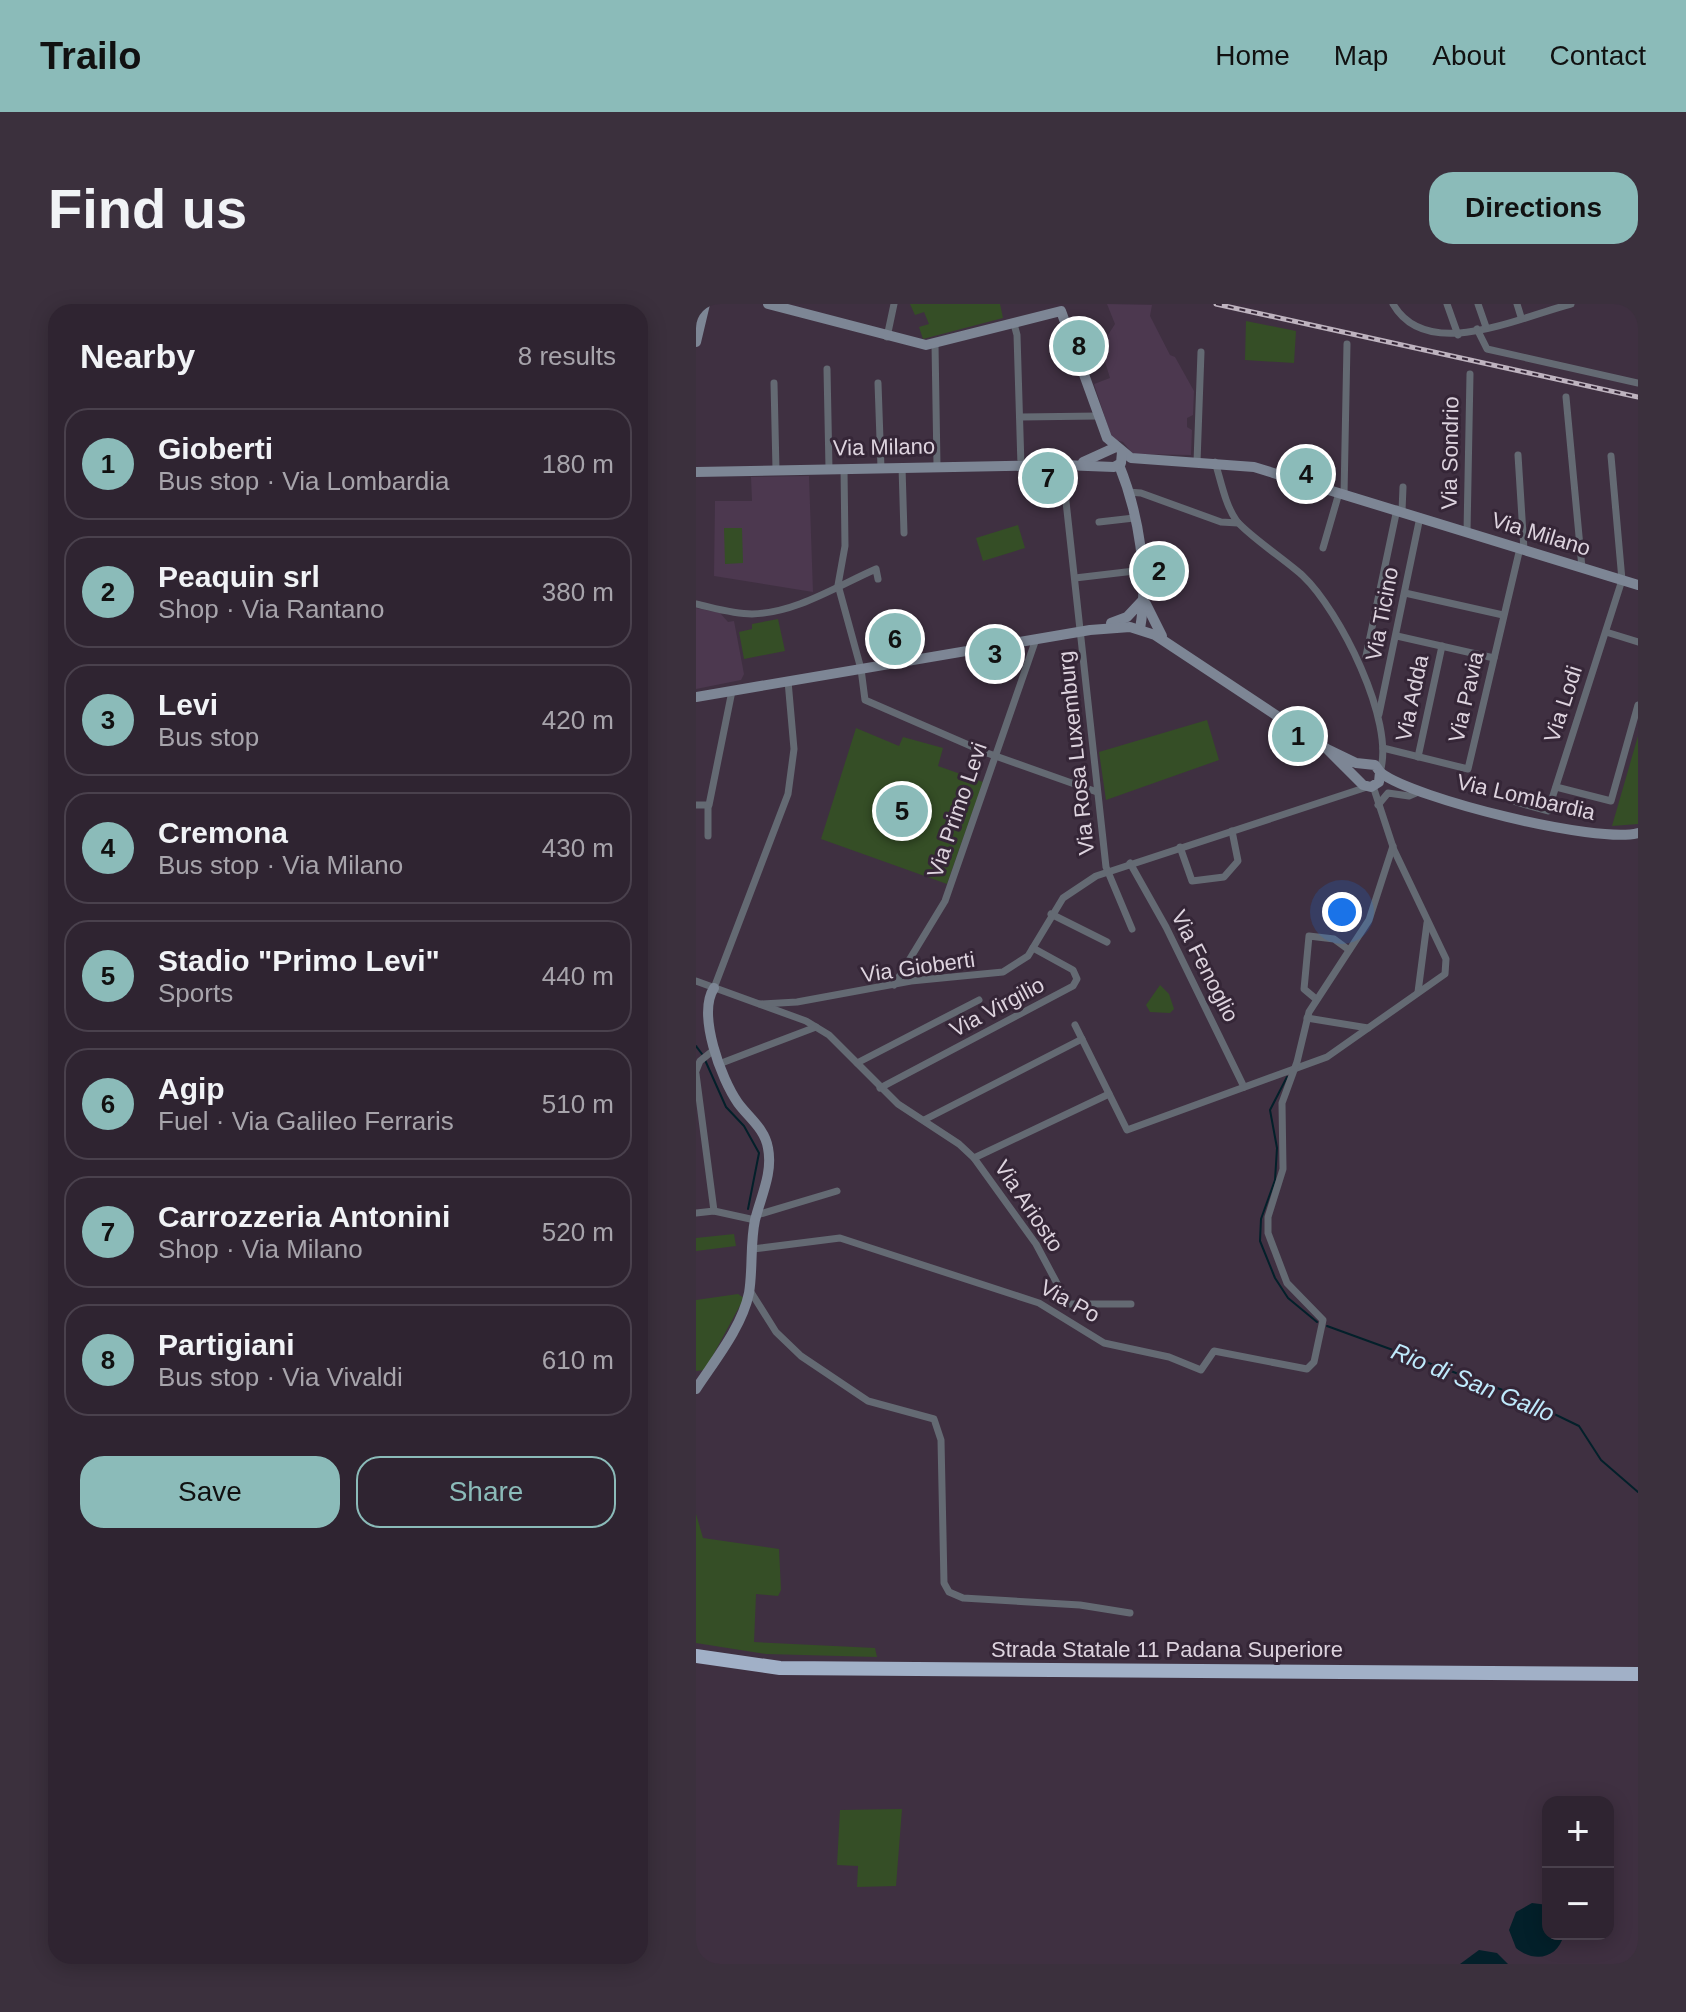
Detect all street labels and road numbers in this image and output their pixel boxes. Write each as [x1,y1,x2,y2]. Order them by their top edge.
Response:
street label: Via Sondrio [1437,396,1463,510]
street label: Via Milano [833,434,935,460]
street label: Via Milano [1488,507,1594,561]
street label: Via Ticino [1361,565,1403,663]
street label: Via Pavia [1443,648,1489,745]
street label: Via Rosa Luxemburg [1053,650,1099,856]
street label: Via Adda [1391,652,1433,743]
street label: Via Lodi [1539,663,1587,745]
street label: Via Primo Levi [922,739,992,881]
street label: Via Lombardia [1454,769,1598,825]
street label: Via Fenoglio [1166,906,1244,1026]
street label: Via Gioberti [860,947,976,987]
street label: Via Virgilio [946,972,1048,1042]
street label: Via Ariosto [989,1156,1069,1256]
street label: Via Po [1036,1274,1104,1328]
street label: Strada Statale 11 Padana Superiore [991,1637,1343,1662]

